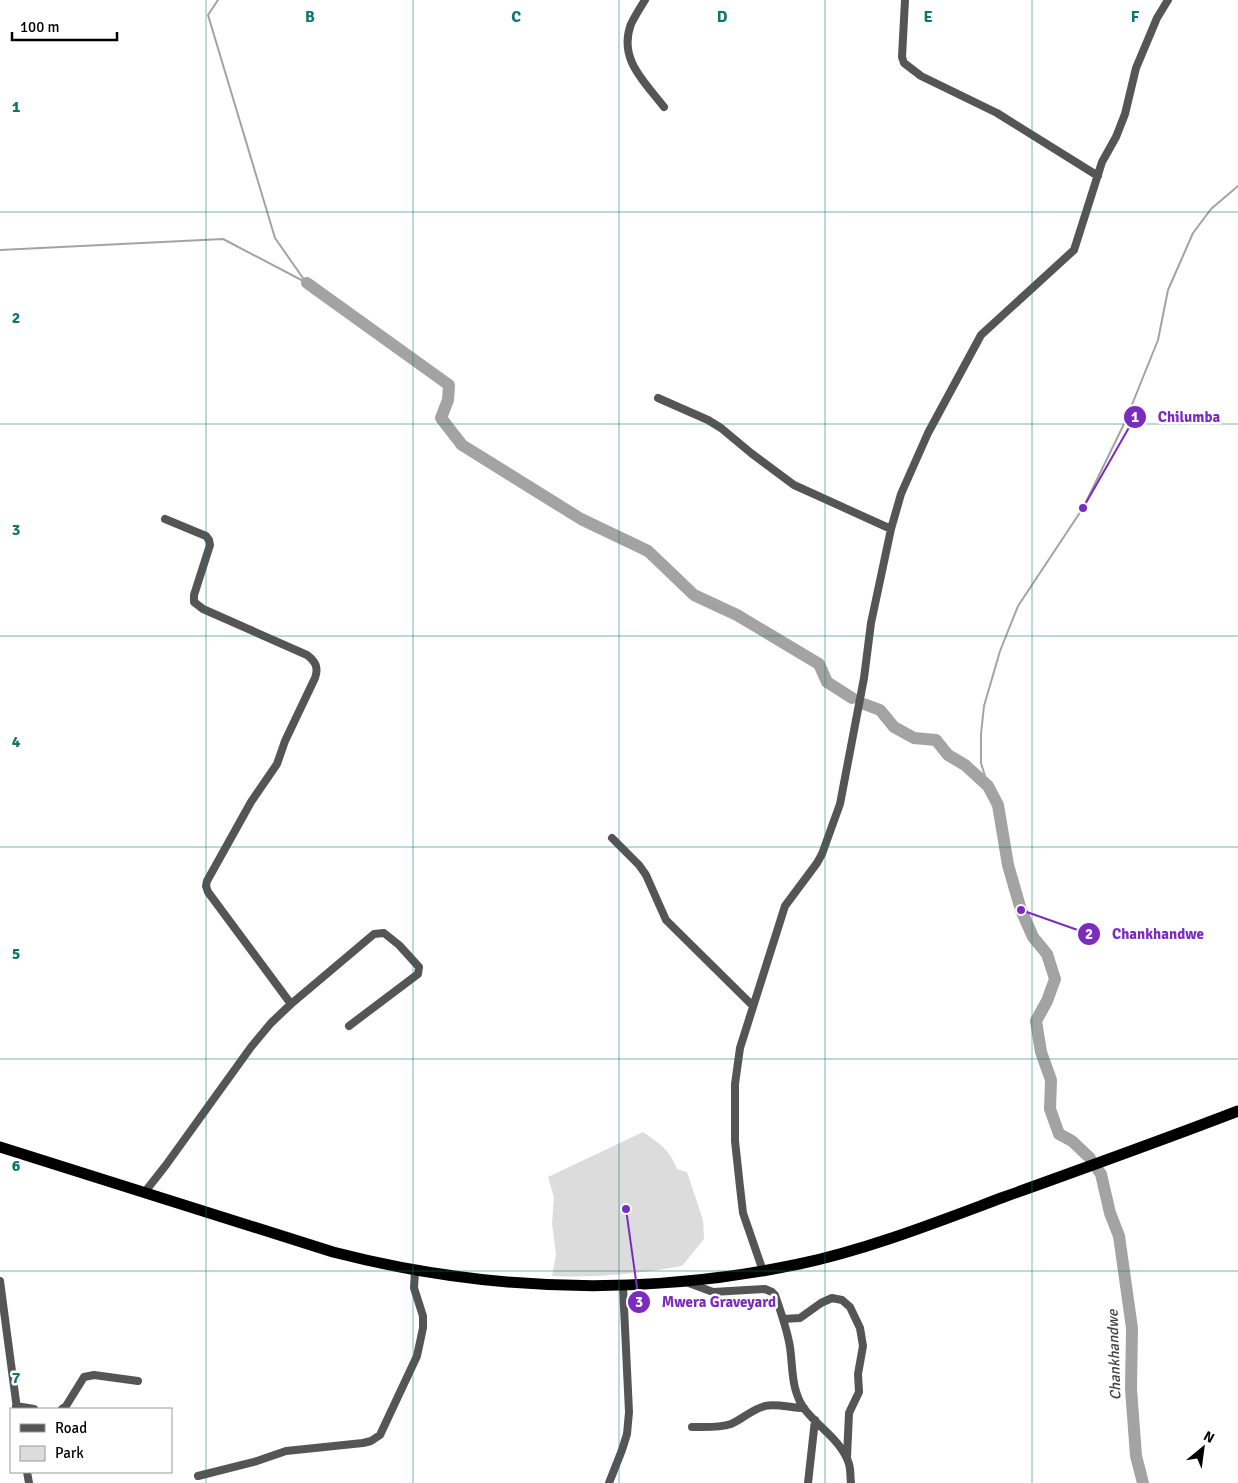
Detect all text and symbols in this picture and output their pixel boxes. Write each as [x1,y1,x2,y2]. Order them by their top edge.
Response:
text: B [305,7,315,27]
text: C [511,7,521,27]
text: D [717,7,728,27]
text: E [923,7,933,27]
text: F [1131,7,1140,27]
scale bar [12,10,118,42]
text: 100 m [20,18,60,36]
text: 1 [12,97,21,117]
text: 2 [12,308,20,328]
callout: Chilumba [1123,402,1230,432]
text: 1 [1131,408,1139,426]
text: Chilumba [1158,408,1220,426]
text: 3 [12,520,20,540]
text: 4 [12,732,21,752]
callout: Chankhandwe [1077,919,1214,949]
text: 2 [1085,925,1093,943]
text: Chankhandwe [1112,925,1204,943]
text: 5 [12,944,20,964]
text: 6 [12,1156,21,1176]
callout: Mwera Graveyard [627,1287,786,1317]
text: 3 [635,1293,643,1311]
text: Mwera Graveyard [662,1293,776,1311]
water label: Chankhandwe [1103,1308,1125,1401]
text: 7 [12,1368,21,1388]
legend [10,1408,172,1473]
text: Road [55,1419,87,1437]
north arrow [1178,1423,1228,1473]
text: N [1201,1427,1217,1447]
text: Park [55,1444,84,1462]

